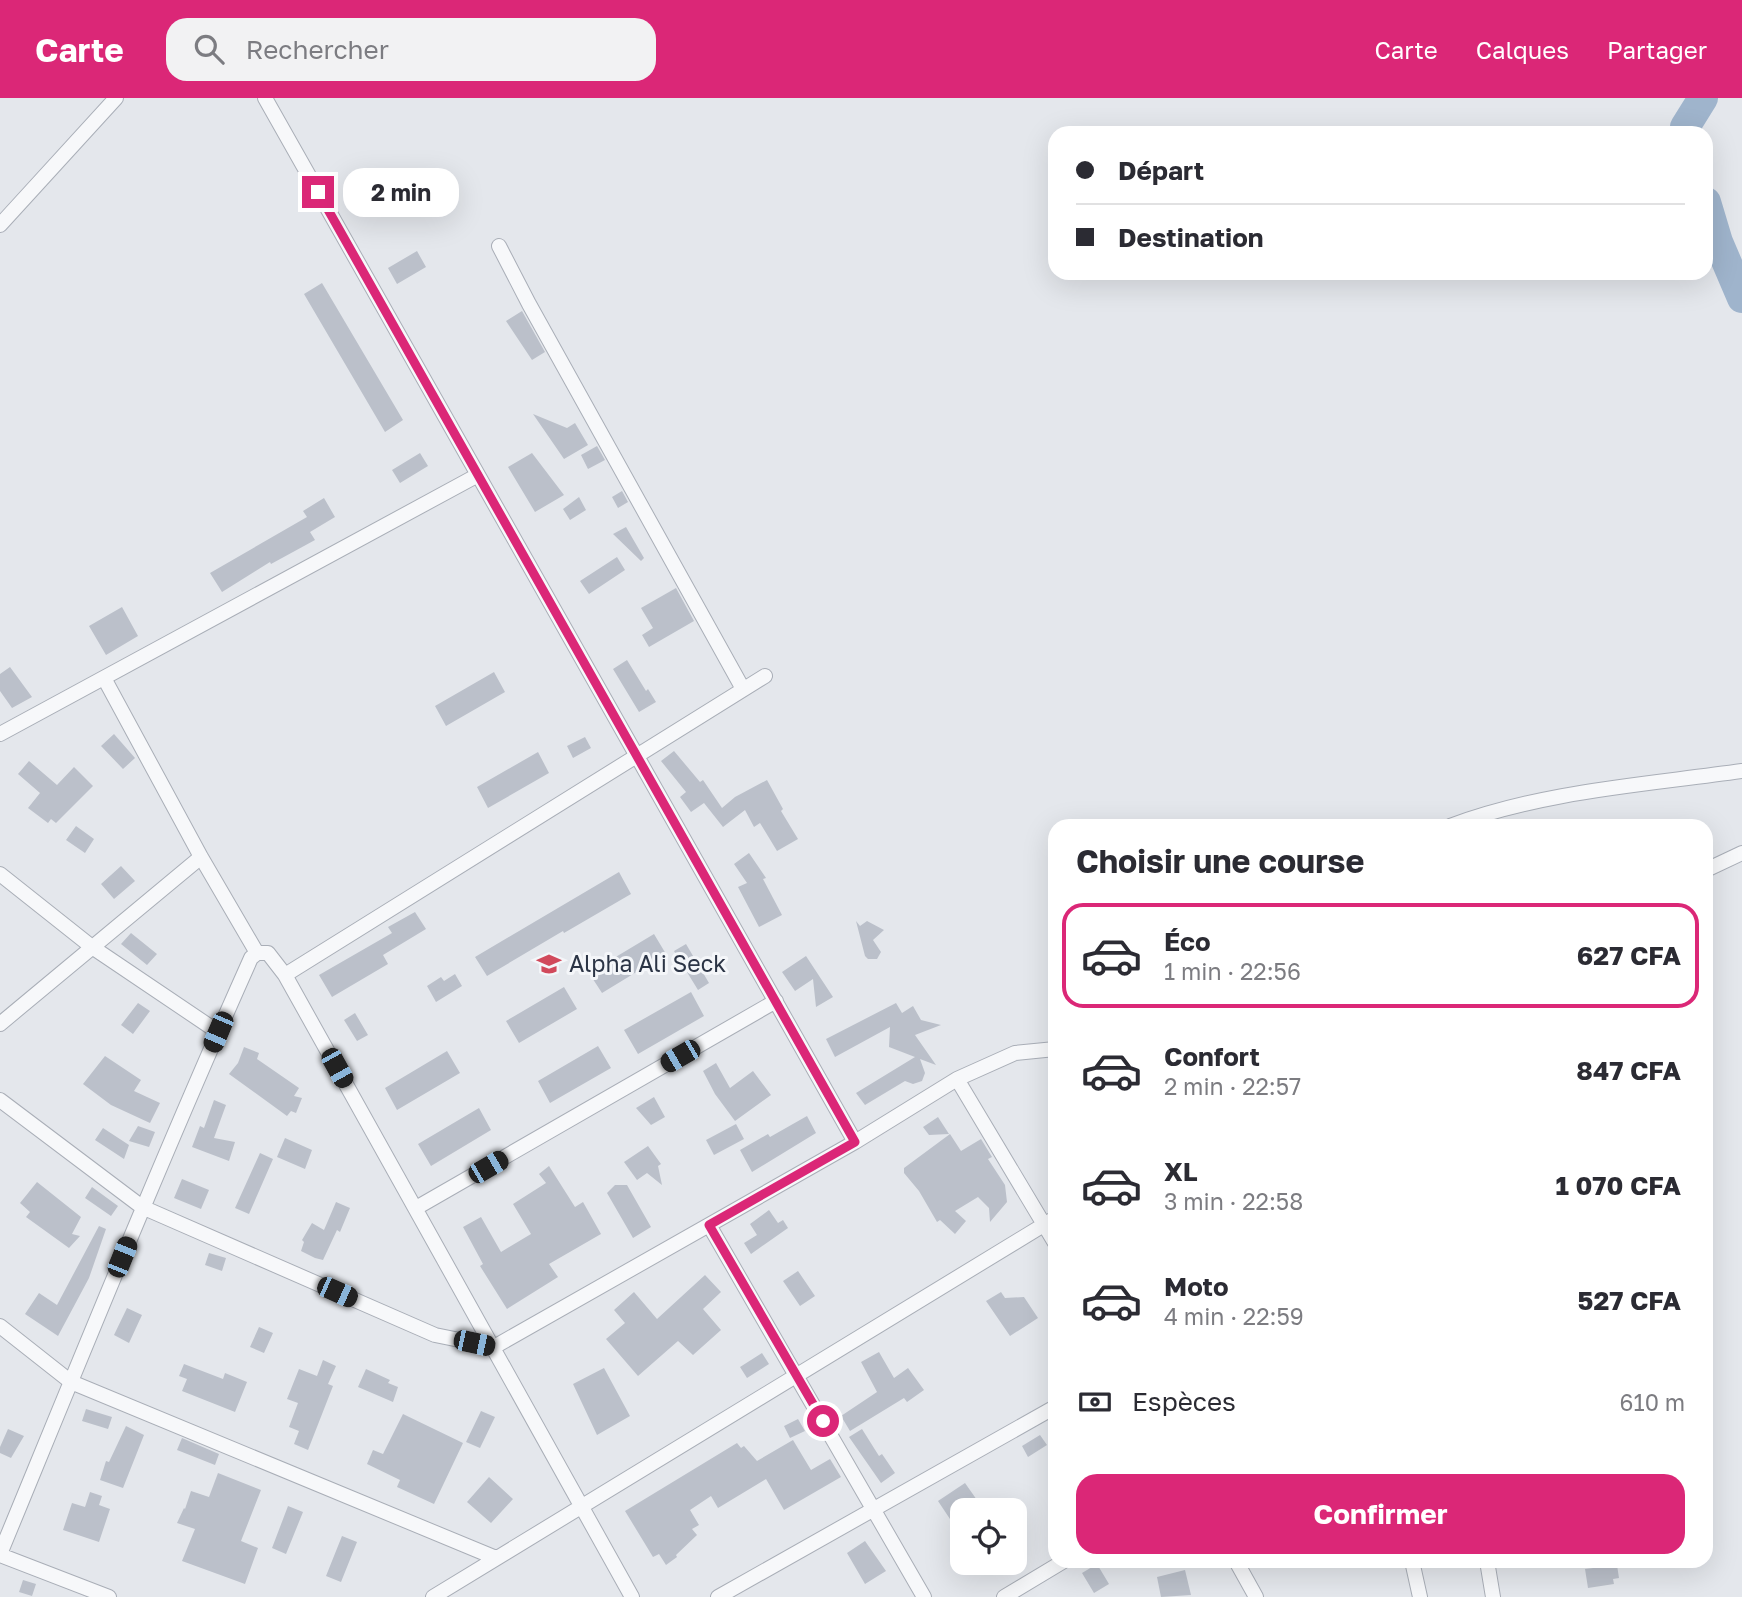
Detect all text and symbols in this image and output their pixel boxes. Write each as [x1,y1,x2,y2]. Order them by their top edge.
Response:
search box [166,18,656,81]
text: Carte [35,30,124,69]
icon: search [190,30,228,68]
text: Rechercher [246,34,389,65]
text: Carte [1374,35,1438,64]
text: Calques [1476,35,1569,64]
text: Partager [1607,35,1707,64]
text: Départ [1118,155,1204,186]
callout: 2 min [342,168,458,217]
route end [302,176,334,208]
text: 2 min [371,178,431,206]
text: Destination [1118,222,1264,253]
text: Choisir une course [1076,842,1364,880]
icon: car [1080,924,1143,987]
text: Éco [1164,926,1211,957]
text: 627 CFA [1577,940,1681,971]
place label: Alpha Ali Seck [569,949,726,977]
school or university icon: Alpha Ali Seck [535,950,563,978]
text: 1 min · 22:56 [1164,957,1301,985]
car [201,1009,236,1055]
car [657,1036,704,1076]
icon: car [1080,1039,1143,1102]
text: Confort [1164,1041,1260,1072]
car [318,1045,357,1091]
text: 847 CFA [1576,1055,1681,1086]
text: 2 min · 22:57 [1164,1072,1301,1100]
car [465,1147,512,1187]
icon: car [1080,1154,1143,1217]
text: XL [1164,1156,1198,1187]
text: 1 070 CFA [1556,1170,1681,1201]
text: 3 min · 22:58 [1164,1187,1303,1215]
car [105,1234,140,1280]
icon: car [1080,1269,1143,1332]
text: Moto [1164,1271,1229,1302]
car [314,1274,361,1310]
text: 527 CFA [1578,1285,1681,1316]
text: 4 min · 22:59 [1164,1302,1304,1330]
car [452,1328,497,1358]
icon: cash [1076,1383,1114,1421]
text: Espèces [1132,1386,1236,1417]
text: 610 m [1620,1388,1685,1416]
route start [807,1405,839,1437]
button: Confirmer [1076,1474,1685,1554]
map controls [950,1498,1027,1575]
button: locate [950,1498,1027,1575]

